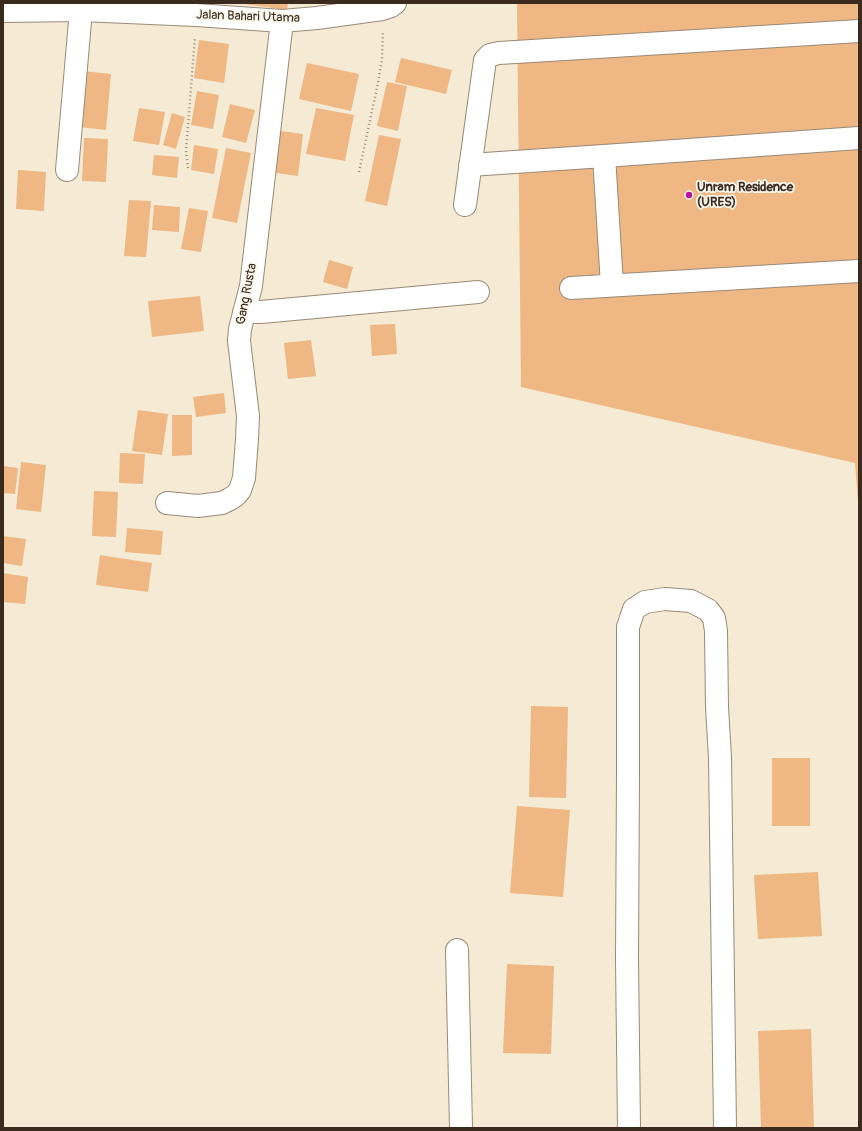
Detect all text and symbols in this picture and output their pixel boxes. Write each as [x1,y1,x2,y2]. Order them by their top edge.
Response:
street label: Jalan Bahari Utama [196,7,300,27]
place label: Unram Residence (URES) [697,180,793,211]
marker: Unram Residence (URES) [684,190,694,200]
street label: Gang Rusta [233,262,261,326]

